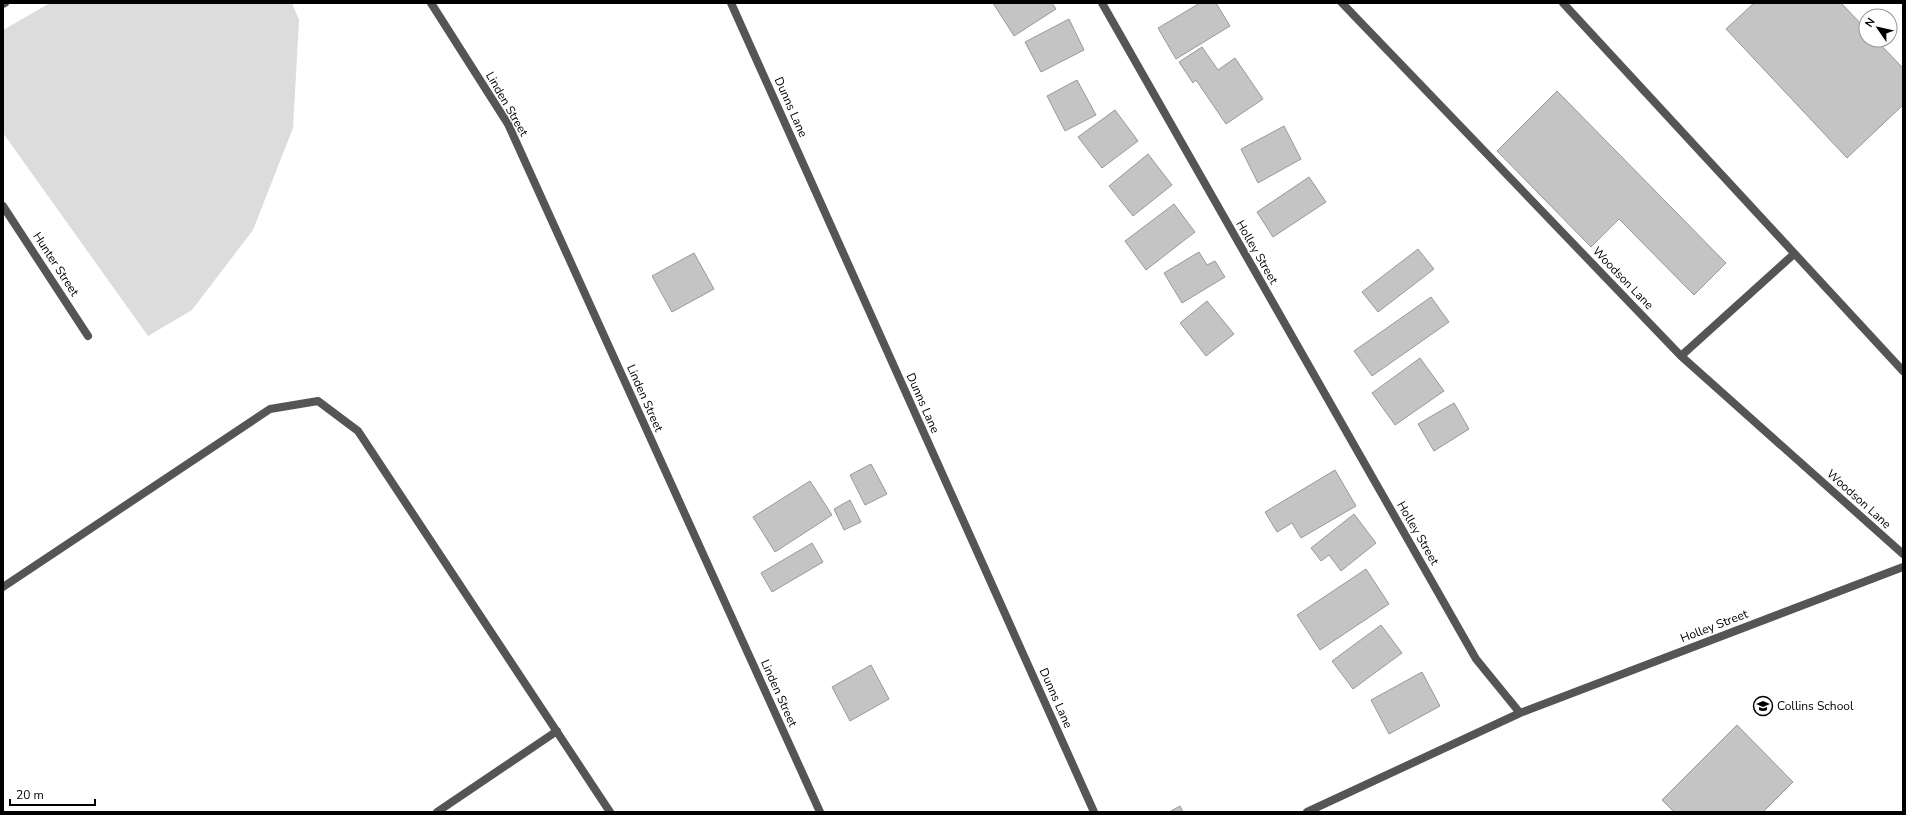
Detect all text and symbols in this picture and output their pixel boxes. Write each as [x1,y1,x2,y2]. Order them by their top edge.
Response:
north arrow [1858,8,1898,48]
text: N [1862,15,1879,30]
street label: Linden Street [482,69,532,140]
street label: Dunns Lane [771,74,811,140]
street label: Holley Street [1232,217,1282,287]
street label: Hunter Street [29,229,83,300]
street label: Woodson Lane [1589,243,1657,313]
street label: Linden Street [623,362,667,435]
street label: Dunns Lane [903,370,943,436]
street label: Woodson Lane [1823,466,1895,532]
street label: Holley Street [1393,498,1443,568]
street label: Holley Street [1678,605,1751,646]
street label: Linden Street [757,657,801,730]
street label: Dunns Lane [1036,665,1076,731]
school or university icon: Collins School [1752,695,1774,717]
place label: Collins School [1777,698,1854,714]
scale bar [10,781,95,807]
text: 20 m [16,787,44,803]

